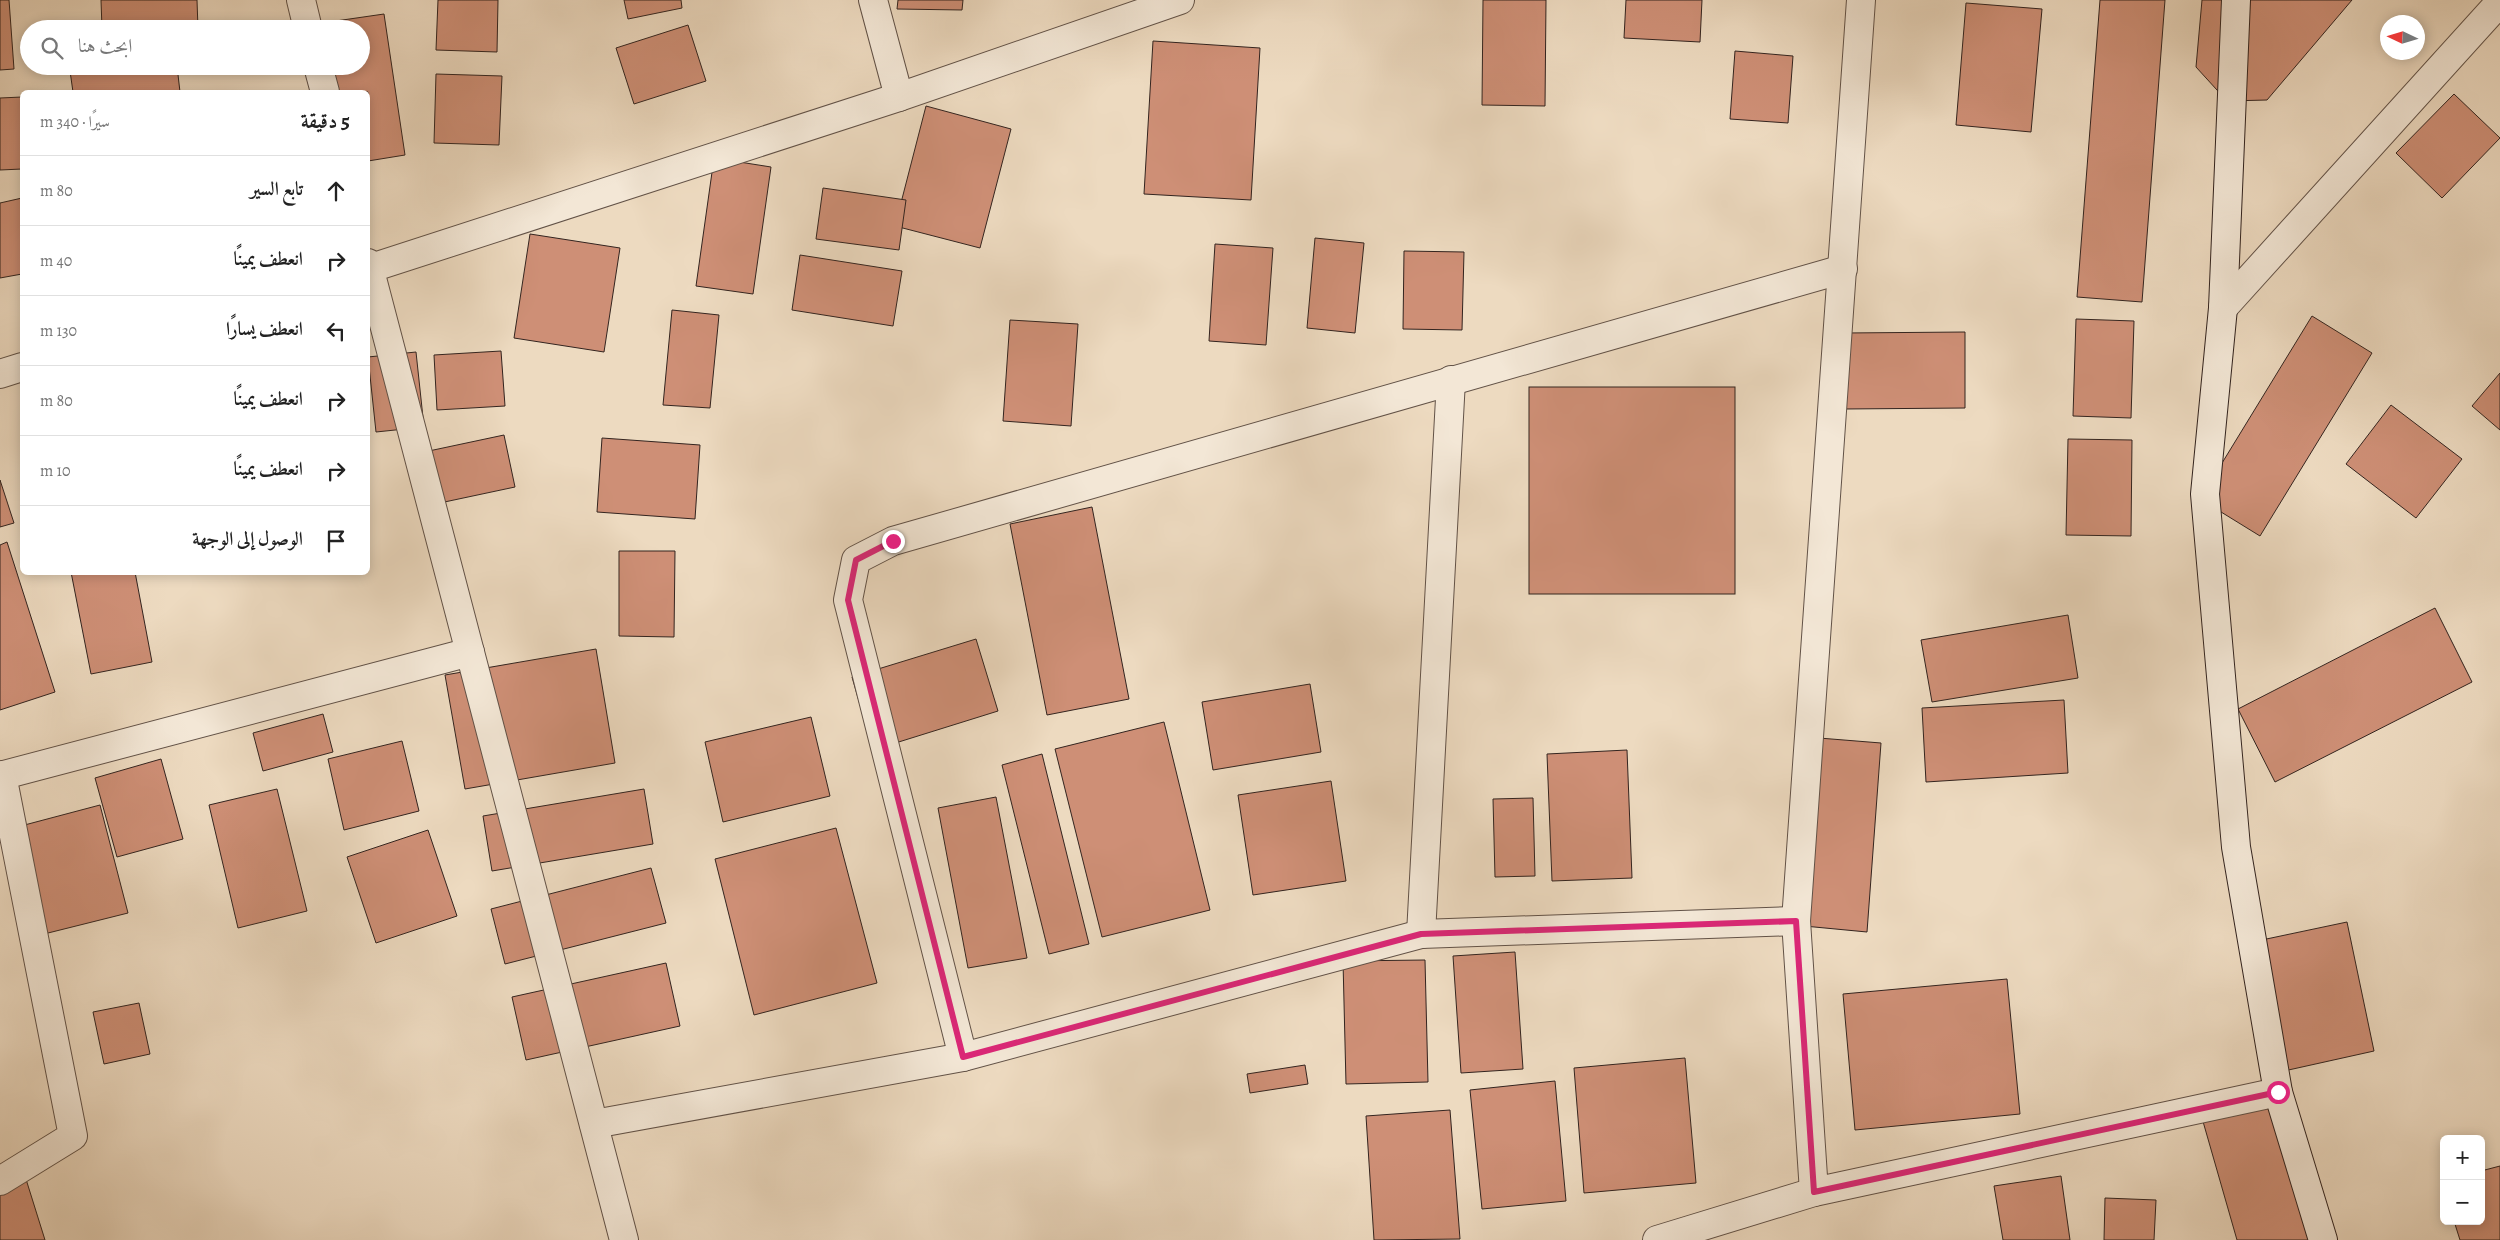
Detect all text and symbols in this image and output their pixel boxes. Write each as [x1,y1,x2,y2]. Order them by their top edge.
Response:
north arrow [2380,15,2425,60]
search box [20,20,370,75]
text: ابحث هنا [78,33,132,59]
icon: search [38,34,66,62]
text: 5 دقيقة [301,107,350,135]
text: سيرًا · 340 m [40,111,110,133]
text: تابع السير [250,176,303,202]
icon: ahead [322,177,350,205]
text: 80 m [40,180,73,202]
text: انعطف يمينًا [233,246,303,272]
icon: right [322,247,350,275]
text: 40 m [40,250,72,272]
text: انعطف يسارًا [226,316,303,342]
icon: left [322,317,350,345]
text: 130 m [40,320,77,342]
text: انعطف يمينًا [233,386,303,412]
icon: right [322,387,350,415]
text: 80 m [40,390,73,412]
text: انعطف يمينًا [233,456,303,482]
icon: right [322,457,350,485]
text: 10 m [40,460,71,482]
text: الوصول إلى الوجهة [192,526,303,552]
icon: arrive [322,527,350,555]
route end [882,530,905,553]
route start [2267,1081,2290,1104]
map controls [2440,1135,2485,1225]
button: + [2440,1135,2485,1180]
button: − [2440,1180,2485,1225]

